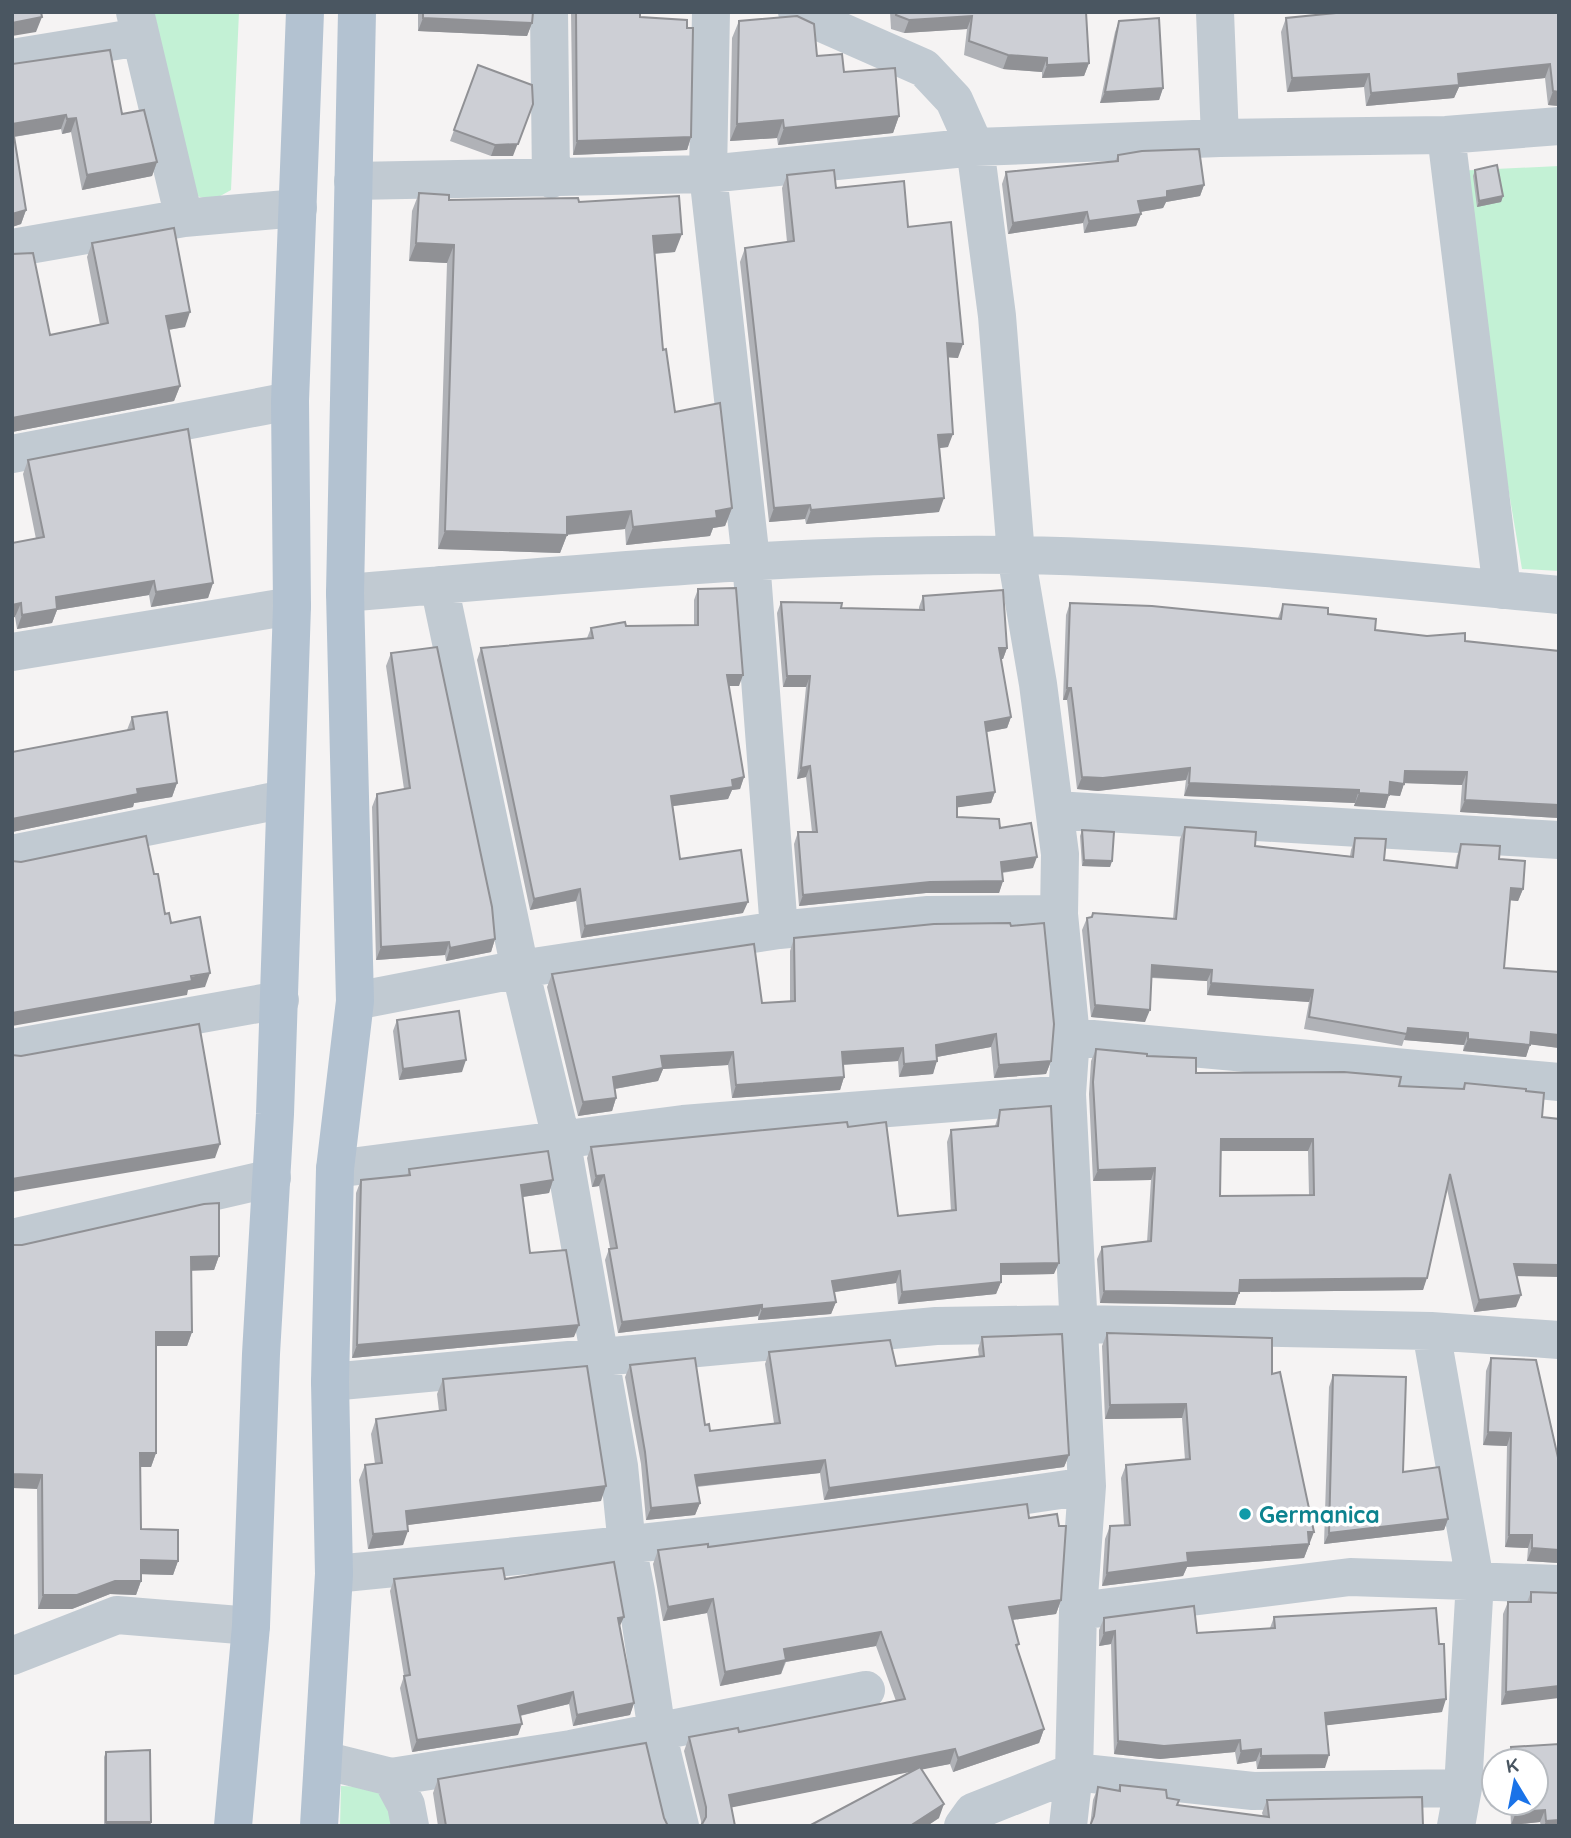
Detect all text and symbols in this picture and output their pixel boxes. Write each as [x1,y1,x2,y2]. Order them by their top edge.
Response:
place label: Germanica [1259,1500,1380,1529]
marker: Germanica [1237,1506,1253,1522]
north arrow [1480,1747,1550,1817]
text: K [1504,1752,1520,1778]

